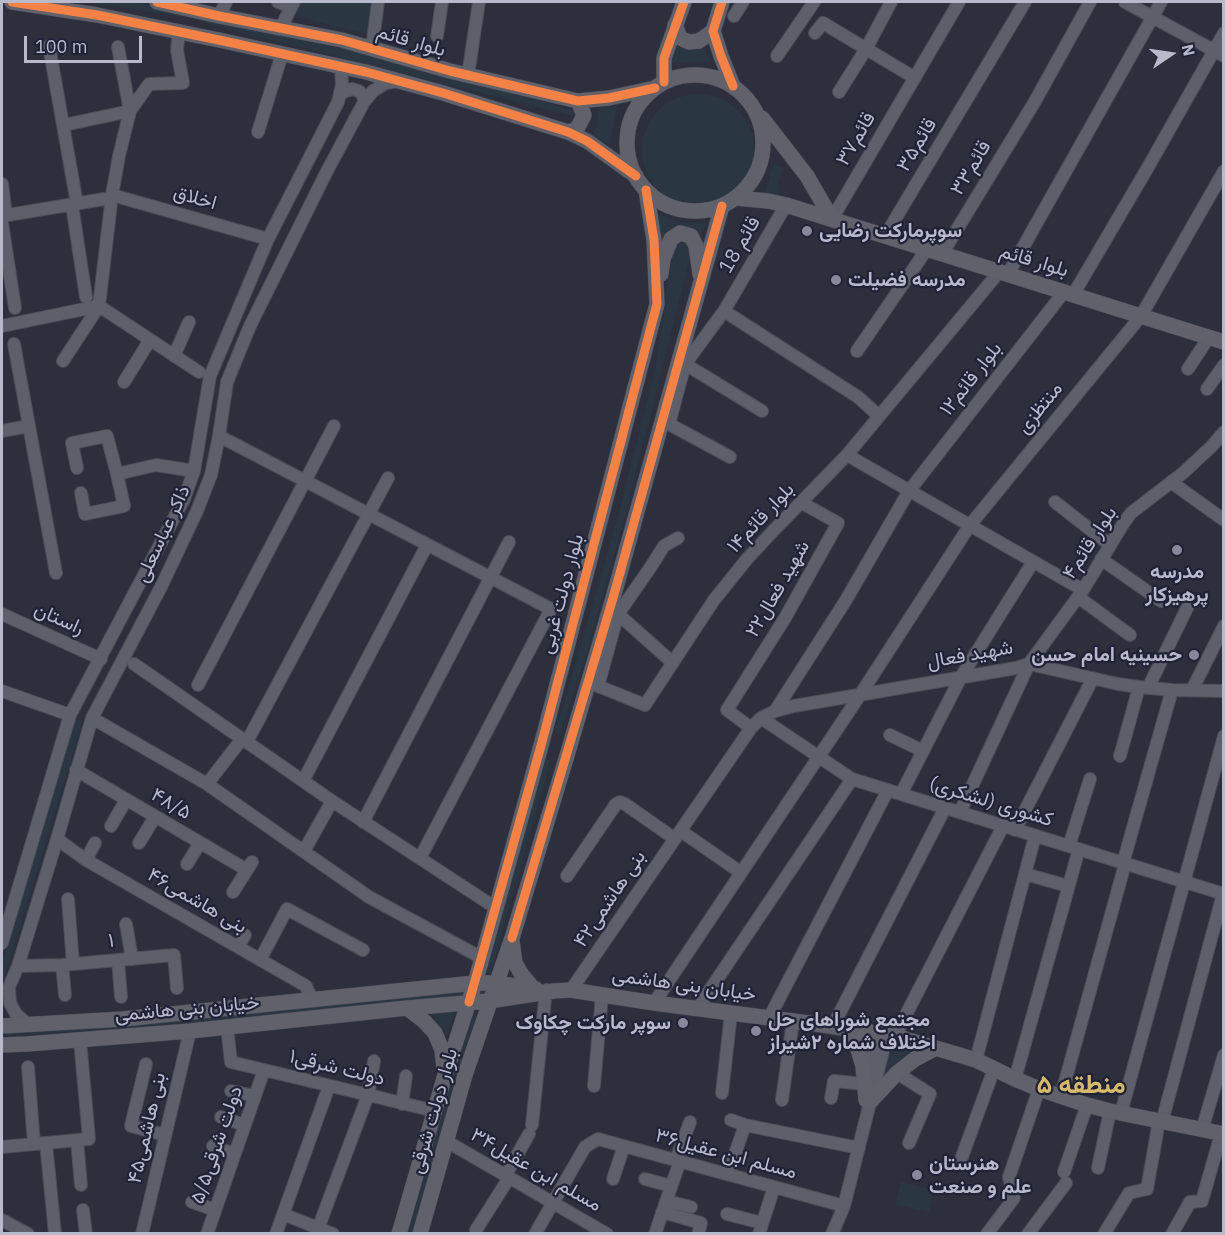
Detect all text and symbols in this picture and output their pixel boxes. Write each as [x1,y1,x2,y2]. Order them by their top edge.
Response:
street label: بلوار قائم [374,20,448,62]
scale bar [27,24,146,62]
north arrow [1141,24,1201,84]
text: 100 m [35,35,87,58]
text: N [1177,42,1200,58]
street label: قائم۳۷ [831,108,881,170]
street label: قائم۳۵ [892,114,942,176]
street label: قائم۳۳ [945,136,997,200]
street label: اخلاق [171,180,219,216]
street label: 18 قائم [714,212,766,278]
place label: سوپرمارکت رضایی [819,219,962,243]
marker: سوپرمارکت رضایی [800,224,814,238]
street label: بلوار قائم [997,239,1071,283]
place label: مدرسه فضیلت [848,268,966,292]
marker: مدرسه فضیلت [829,273,843,287]
street label: بلوار قائم۱۲ [935,337,1007,421]
street label: منتظزی [1012,377,1068,439]
street label: بلوار قائم۱۴ [722,478,800,558]
street label: ذاکر عباسعلی [130,481,196,587]
street label: بلوار قائم۴ [1058,502,1122,584]
street label: بلوار دولت غربی [534,531,590,657]
street label: شهید فعال۲۲ [741,536,815,642]
marker: مدرسه پرهیزکار [1170,543,1184,557]
place label: مدرسه پرهیزکار [1145,560,1209,607]
street label: راستان [30,597,88,641]
street label: شهید فعال [925,636,1015,674]
place label: حسینیه امام حسن [1031,643,1182,667]
marker: حسینیه امام حسن [1187,648,1201,662]
street label: کشوری (لشکری) [926,772,1056,832]
street label: ۴۸/۵ [147,783,195,825]
street label: بنی هاشمی۴۲ [569,846,651,952]
street label: بنی هاشمی۴۶ [143,863,251,939]
street label: ۱ [107,929,115,953]
street label: خیابان بنی هاشمی [610,963,758,1007]
street label: خیابان بنی هاشمی [114,991,260,1027]
place label: مجتمع شوراهای حل اختلاف شماره ۲شیراز [768,1008,936,1055]
place label: سوپر مارکت چکاوک [515,1011,671,1035]
marker: سوپر مارکت چکاوک [676,1016,690,1030]
marker: مجتمع شوراهای حل اختلاف شماره ۲شیراز [749,1024,763,1038]
street label: ۱دولت شرقی [287,1045,387,1091]
street label: بلوار دولت شرقی [405,1046,463,1176]
district label: منطقه ۵ [1036,1069,1126,1101]
street label: بنی هاشمی۴۵ [123,1070,171,1186]
street label: ۵/۵دولت شرقی [186,1083,248,1207]
street label: مسلم ابن عقیل۳۴ [466,1123,606,1217]
street label: مسلم ابن عقیل۳۶ [653,1124,799,1184]
place label: هنرستان علم و صنعت [929,1152,1031,1199]
marker: هنرستان علم و صنعت [910,1168,924,1182]

